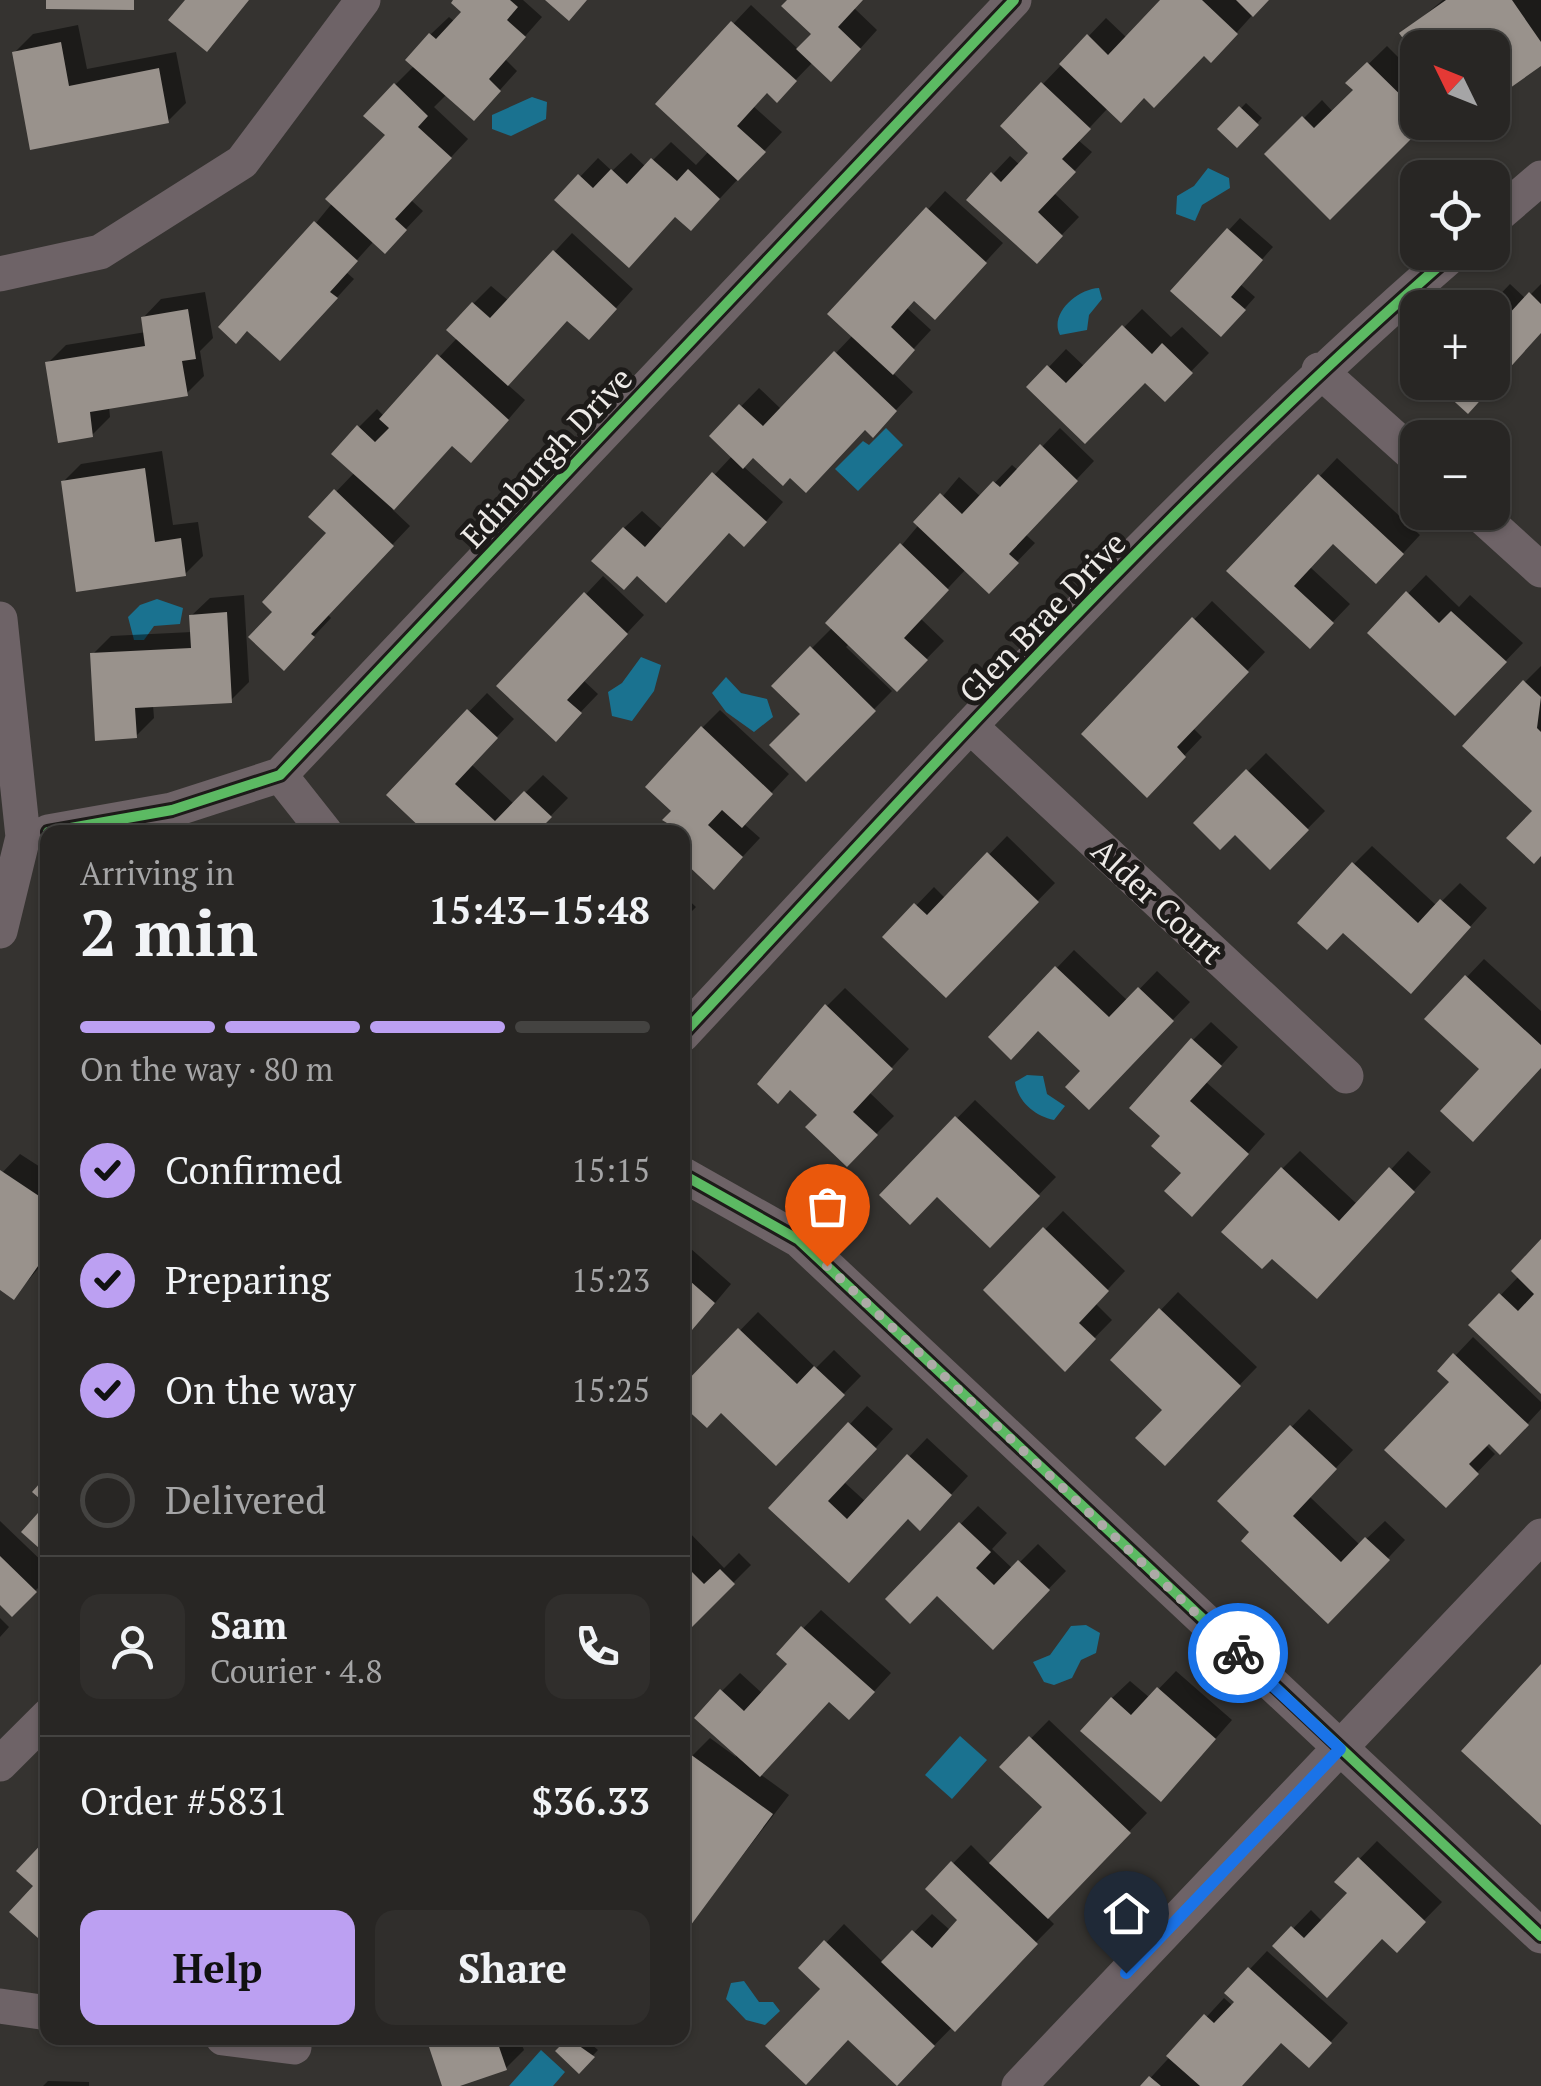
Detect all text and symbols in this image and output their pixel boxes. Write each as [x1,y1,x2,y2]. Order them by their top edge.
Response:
north arrow [1400,30,1510,140]
map controls [1400,30,1510,530]
button: locate [1400,160,1510,270]
button: + [1400,290,1510,400]
street label: Edinburgh Drive [451,358,641,556]
button: − [1400,420,1510,530]
street label: Glen Brae Drive [949,522,1135,712]
street label: Alder Court [1083,829,1233,973]
text: Arriving in [80,852,234,894]
text: 15:43–15:48 [428,885,650,935]
text: 2 min [80,888,258,975]
text: On the way · 80 m [80,1048,333,1090]
icon: check [80,1143,135,1198]
text: Confirmed [165,1145,343,1195]
text: 15:15 [571,1149,650,1191]
pin [785,1164,870,1267]
icon: bag [800,1179,855,1234]
icon: check [80,1253,135,1308]
text: Preparing [165,1255,331,1305]
text: 15:23 [571,1259,650,1301]
icon: check [80,1363,135,1418]
text: On the way [165,1365,356,1415]
text: 15:25 [571,1369,650,1411]
text: Delivered [165,1475,326,1525]
button: person [80,1594,185,1699]
button: phone [545,1594,650,1699]
text: Sam [210,1600,287,1650]
courier [1188,1603,1288,1703]
icon: bike [1211,1626,1266,1681]
text: Courier · 4.8 [210,1650,382,1692]
text: Order #5831 [80,1776,288,1826]
text: $36.33 [531,1776,650,1826]
pin [1084,1871,1169,1974]
icon: home [1099,1886,1154,1941]
button: Help [80,1910,355,2025]
button: Share [375,1910,650,2025]

